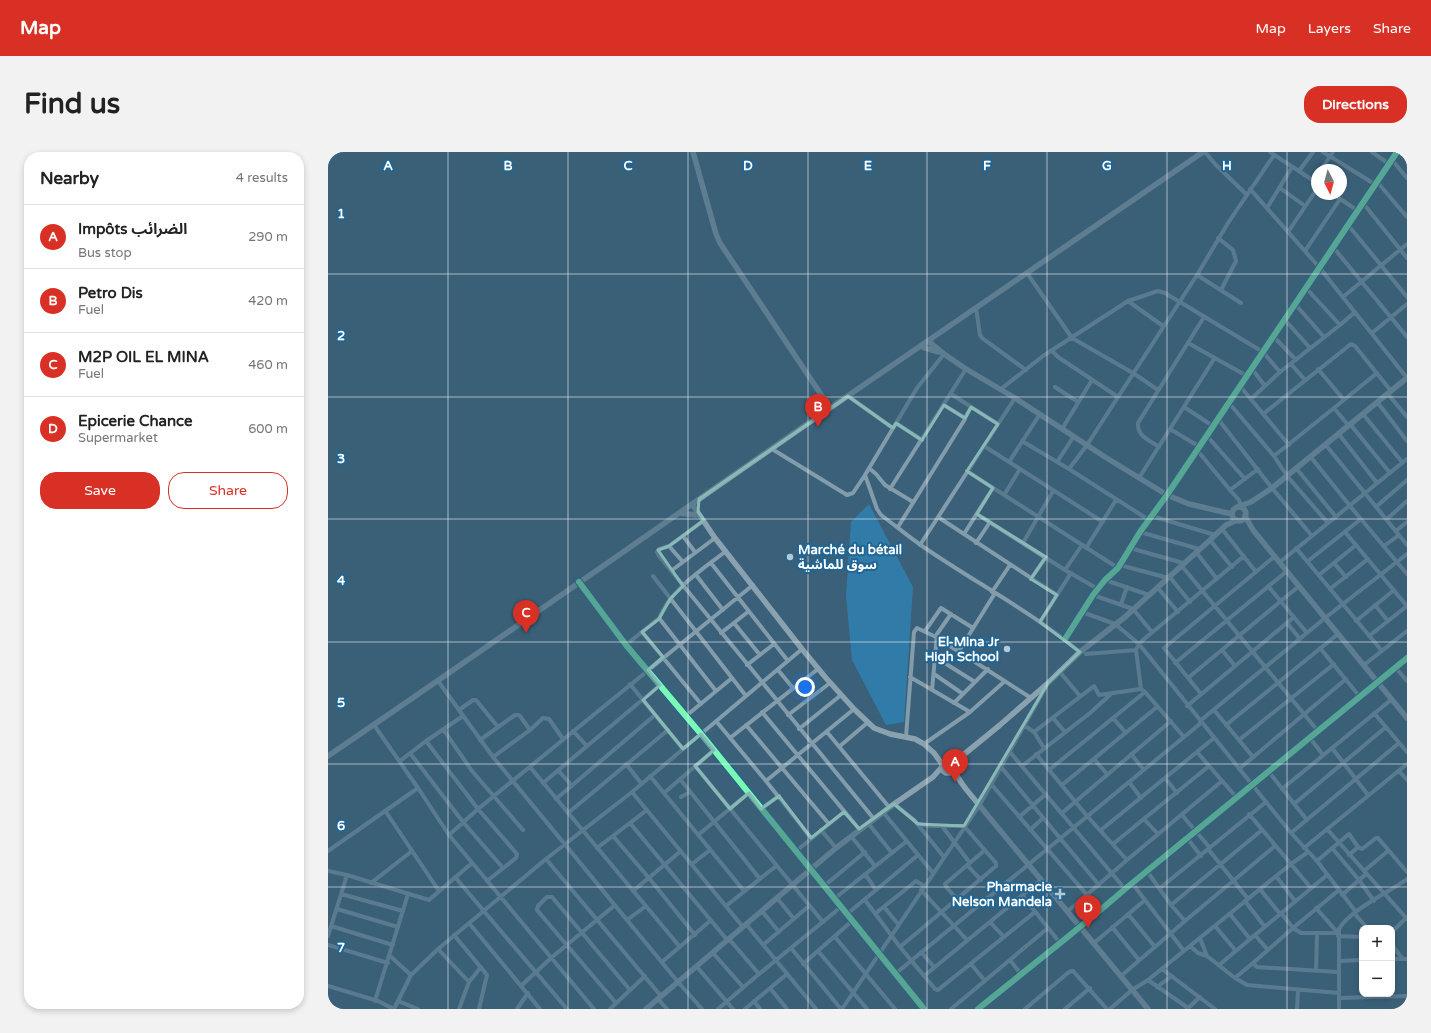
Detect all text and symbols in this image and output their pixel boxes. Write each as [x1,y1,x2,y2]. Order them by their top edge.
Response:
text: Map [20,17,61,39]
text: Map [1256,20,1286,37]
text: Layers [1308,20,1351,37]
text: Share [1373,20,1411,37]
button: Directions [1304,86,1407,123]
text: Find us [24,87,120,121]
text: A [383,158,393,174]
text: B [503,158,513,174]
text: C [623,158,633,174]
text: D [743,158,753,174]
text: E [864,158,872,174]
text: F [983,158,991,174]
text: G [1102,158,1112,174]
text: H [1222,158,1232,174]
north arrow [1311,164,1347,200]
text: Nearby [40,168,99,189]
text: 4 results [236,170,288,186]
text: 1 [337,206,345,222]
text: Impôts الضرائب [78,220,187,238]
text: A [48,229,58,245]
text: 290 m [248,229,288,245]
text: Bus stop [78,245,132,261]
text: Petro Dis [78,284,143,302]
text: B [48,293,58,309]
text: 420 m [248,293,288,309]
text: Fuel [78,302,104,318]
text: 2 [337,328,345,344]
text: M2P OIL EL MINA [78,348,209,366]
text: C [48,357,58,373]
text: 460 m [248,357,288,373]
text: Fuel [78,366,104,382]
pin: B [805,394,831,427]
text: Epicerie Chance [78,412,193,430]
text: D [48,421,58,437]
text: 600 m [248,421,288,437]
text: Supermarket [78,430,158,446]
text: 3 [337,451,345,467]
button: Save [40,472,160,509]
button: Share [168,472,288,509]
place label: Marché du bétail سوق للماشية [798,542,902,573]
marker: Marché du bétail سوق للماشية [785,552,795,562]
text: 4 [337,573,346,589]
pin: C [513,600,539,633]
place label: El-Mina Jr High School [925,634,1000,665]
marker: El-Mina Jr High School [1002,644,1012,654]
your location [795,677,815,697]
text: 5 [337,695,345,711]
pin: A [942,749,968,782]
text: 6 [337,818,345,834]
place label: Pharmacie Nelson Mandela [952,879,1053,910]
marker: Pharmacie Nelson Mandela [1055,889,1065,899]
pin: D [1075,895,1101,928]
map controls [1359,925,1395,997]
button: + [1359,925,1395,961]
text: 7 [337,940,345,956]
button: − [1359,961,1395,997]

